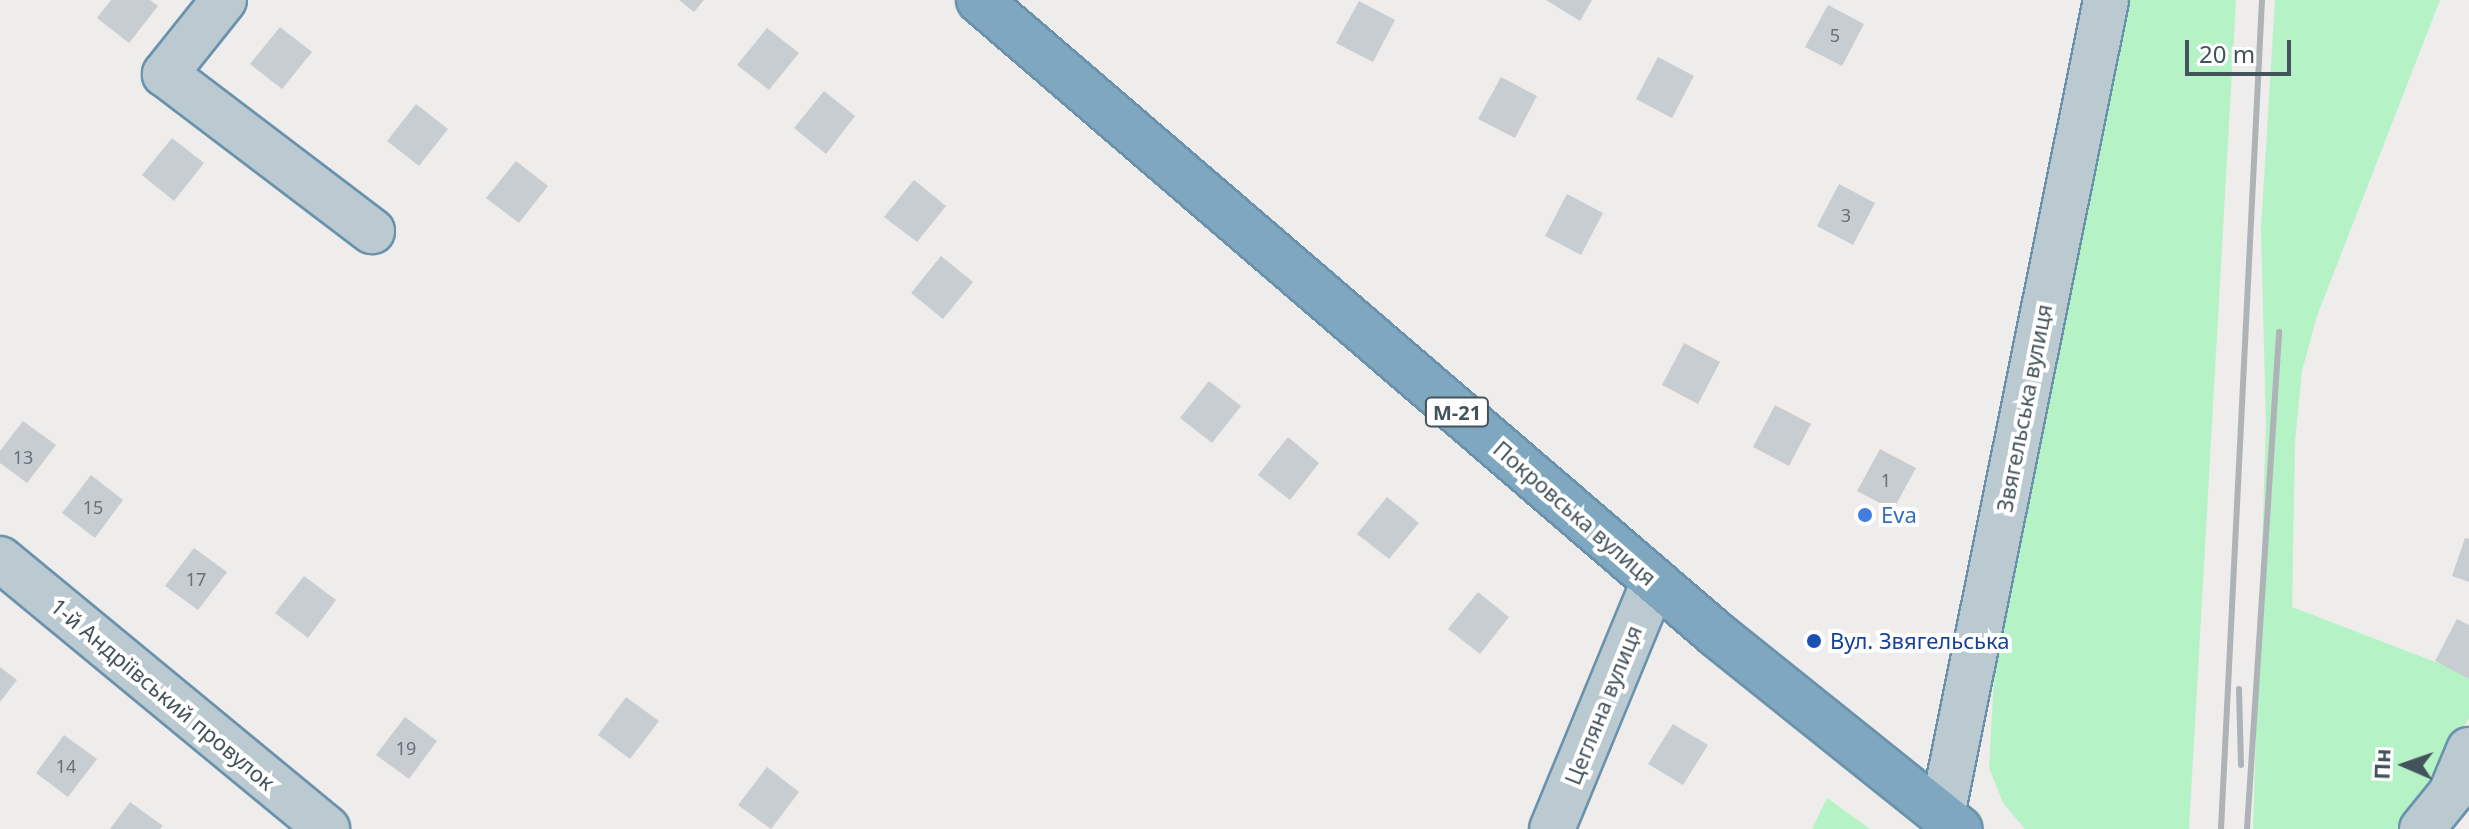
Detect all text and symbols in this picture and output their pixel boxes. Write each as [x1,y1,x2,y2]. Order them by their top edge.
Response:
house number: 5 [1830,24,1840,46]
scale bar [2189,24,2295,74]
text: 20 m [2199,37,2255,70]
house number: 3 [1841,204,1851,226]
street label: Звягельська вулиця [1991,302,2057,514]
road number: М-21 [1423,396,1491,428]
street label: Покровська вулиця [1488,435,1662,591]
house number: 13 [13,446,33,468]
house number: 1 [1881,469,1891,491]
house number: 15 [83,496,103,518]
place label: Eva [1881,502,1917,528]
marker: Eva [1856,506,1874,524]
house number: 17 [186,568,206,590]
street label: 1-й Андріївський провулок [46,592,280,796]
street label: Цегляна вулиця [1559,621,1647,789]
place label: Вул. Звягельська [1830,628,2009,654]
marker: Вул. Звягельська [1805,632,1823,650]
north arrow [2365,725,2445,805]
house number: 19 [396,737,416,759]
text: Пн [2365,748,2397,780]
house number: 14 [56,755,76,777]

